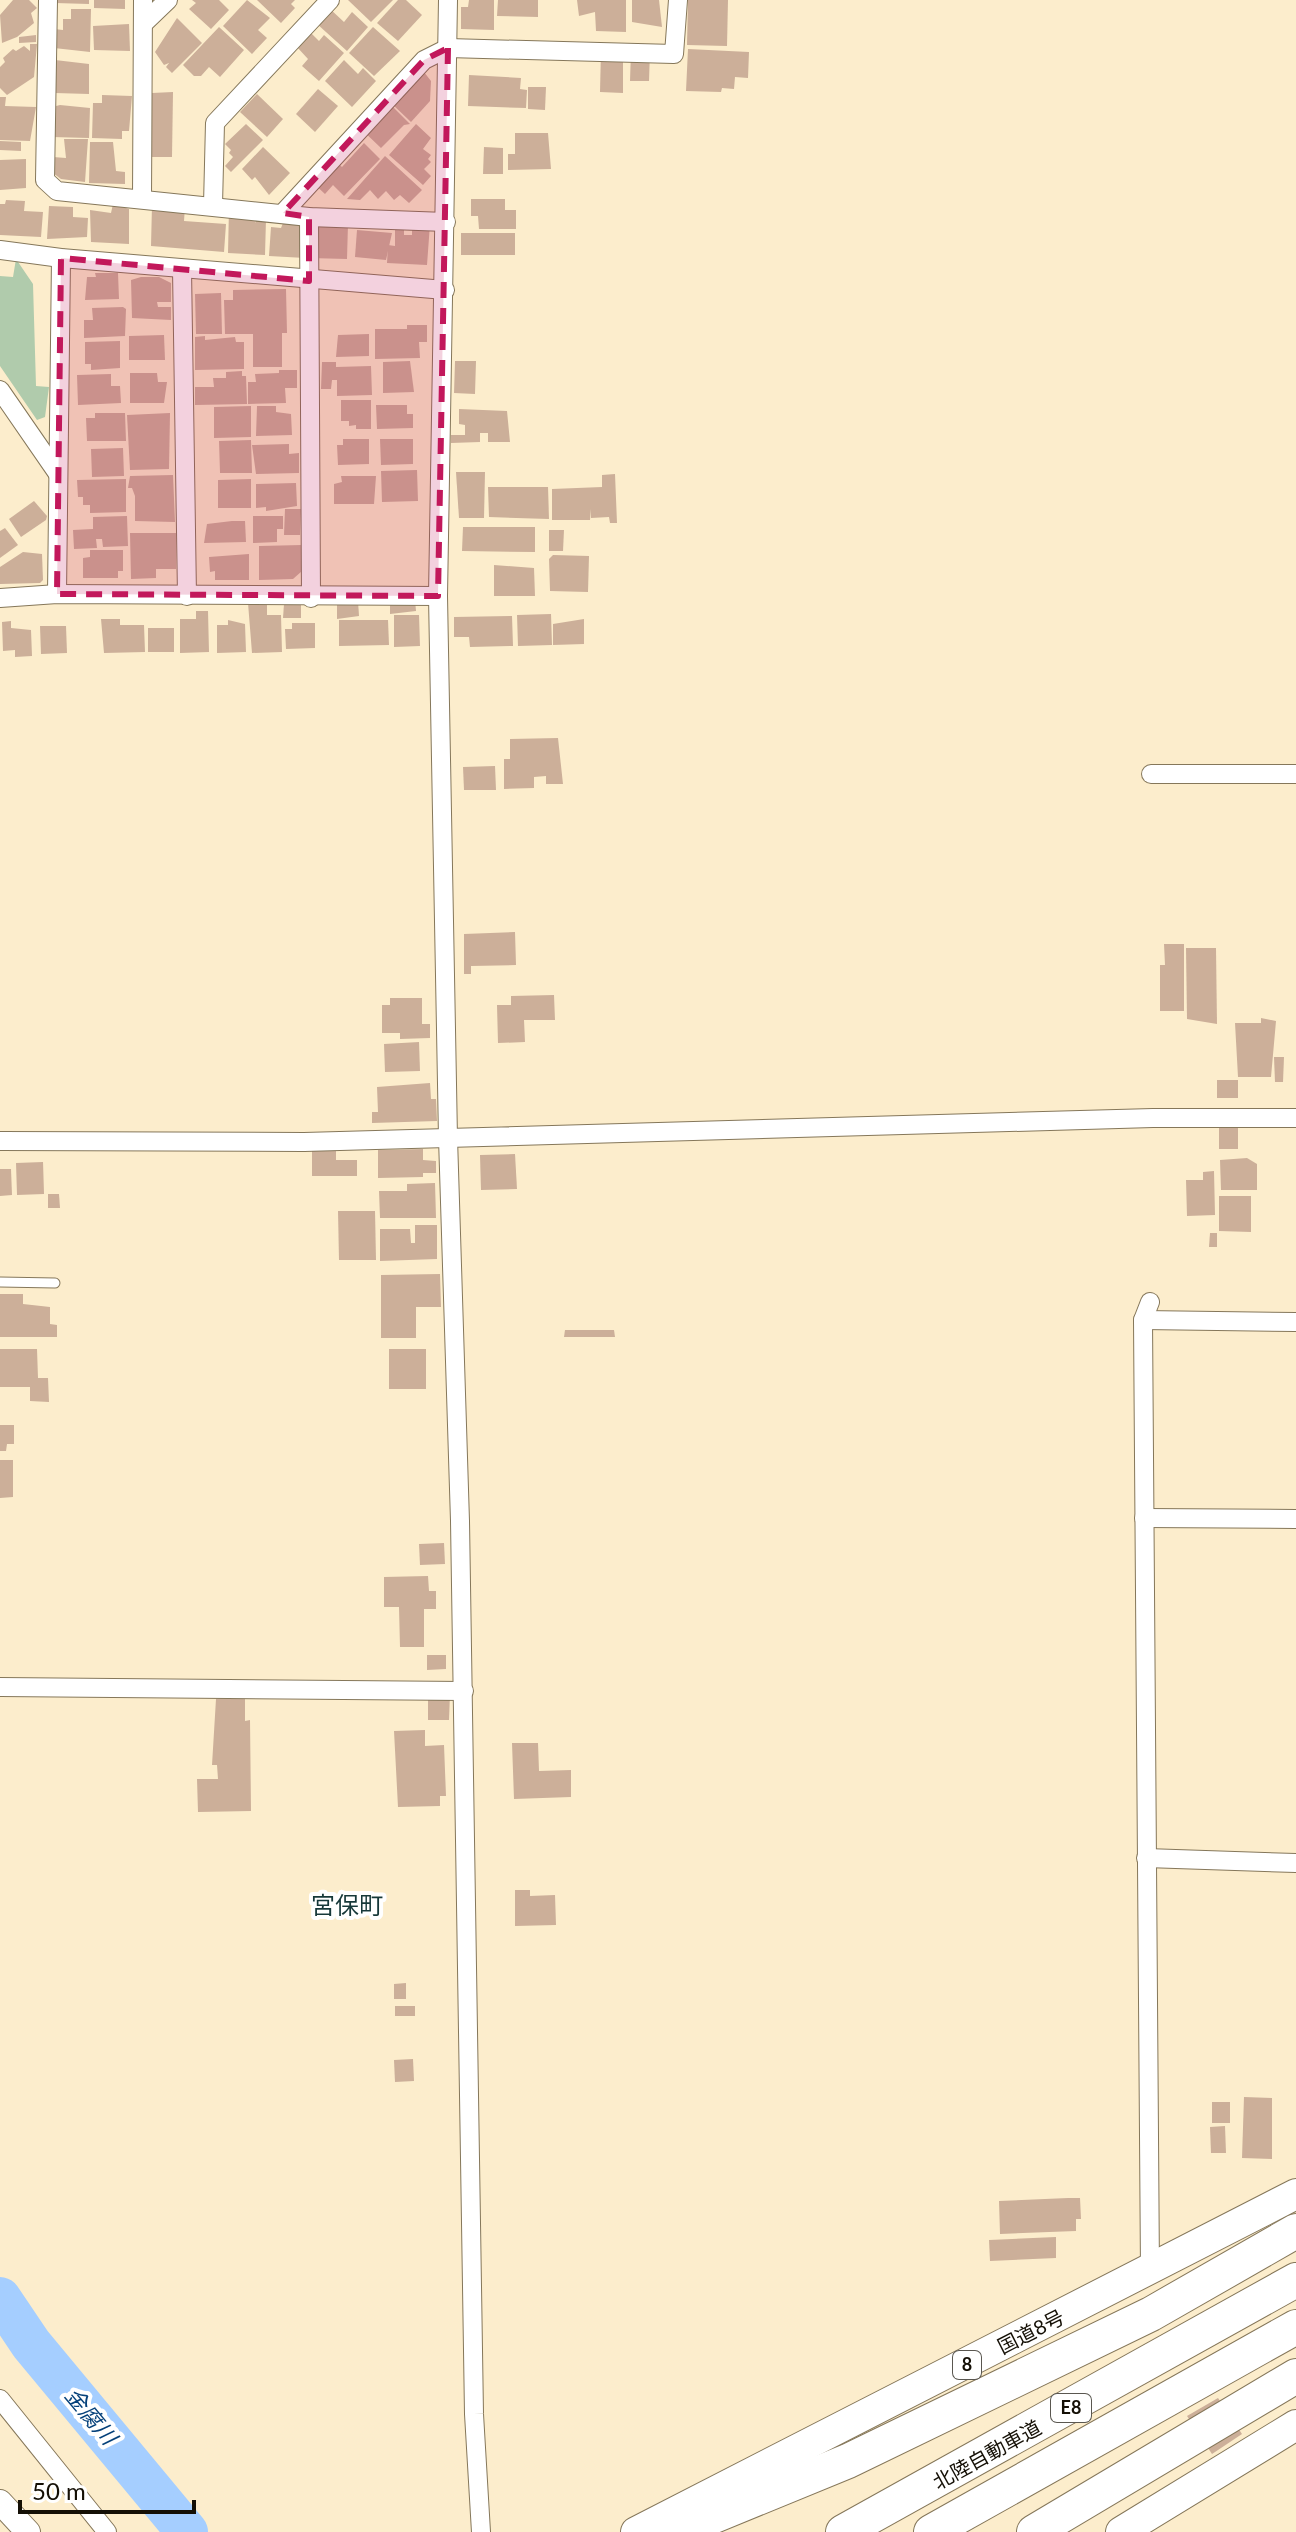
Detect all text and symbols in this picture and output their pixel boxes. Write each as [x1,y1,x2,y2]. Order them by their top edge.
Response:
district label: 宮保町 [311,1890,383,1919]
street label: 国道8号 [993,2304,1068,2358]
road number: 8 [953,2351,981,2379]
water label: 金腐川 [60,2382,124,2451]
road number: E8 [1051,2394,1091,2422]
street label: 北陸自動車道 [928,2415,1045,2494]
scale bar [20,2464,194,2514]
text: 50 m [32,2476,86,2505]

